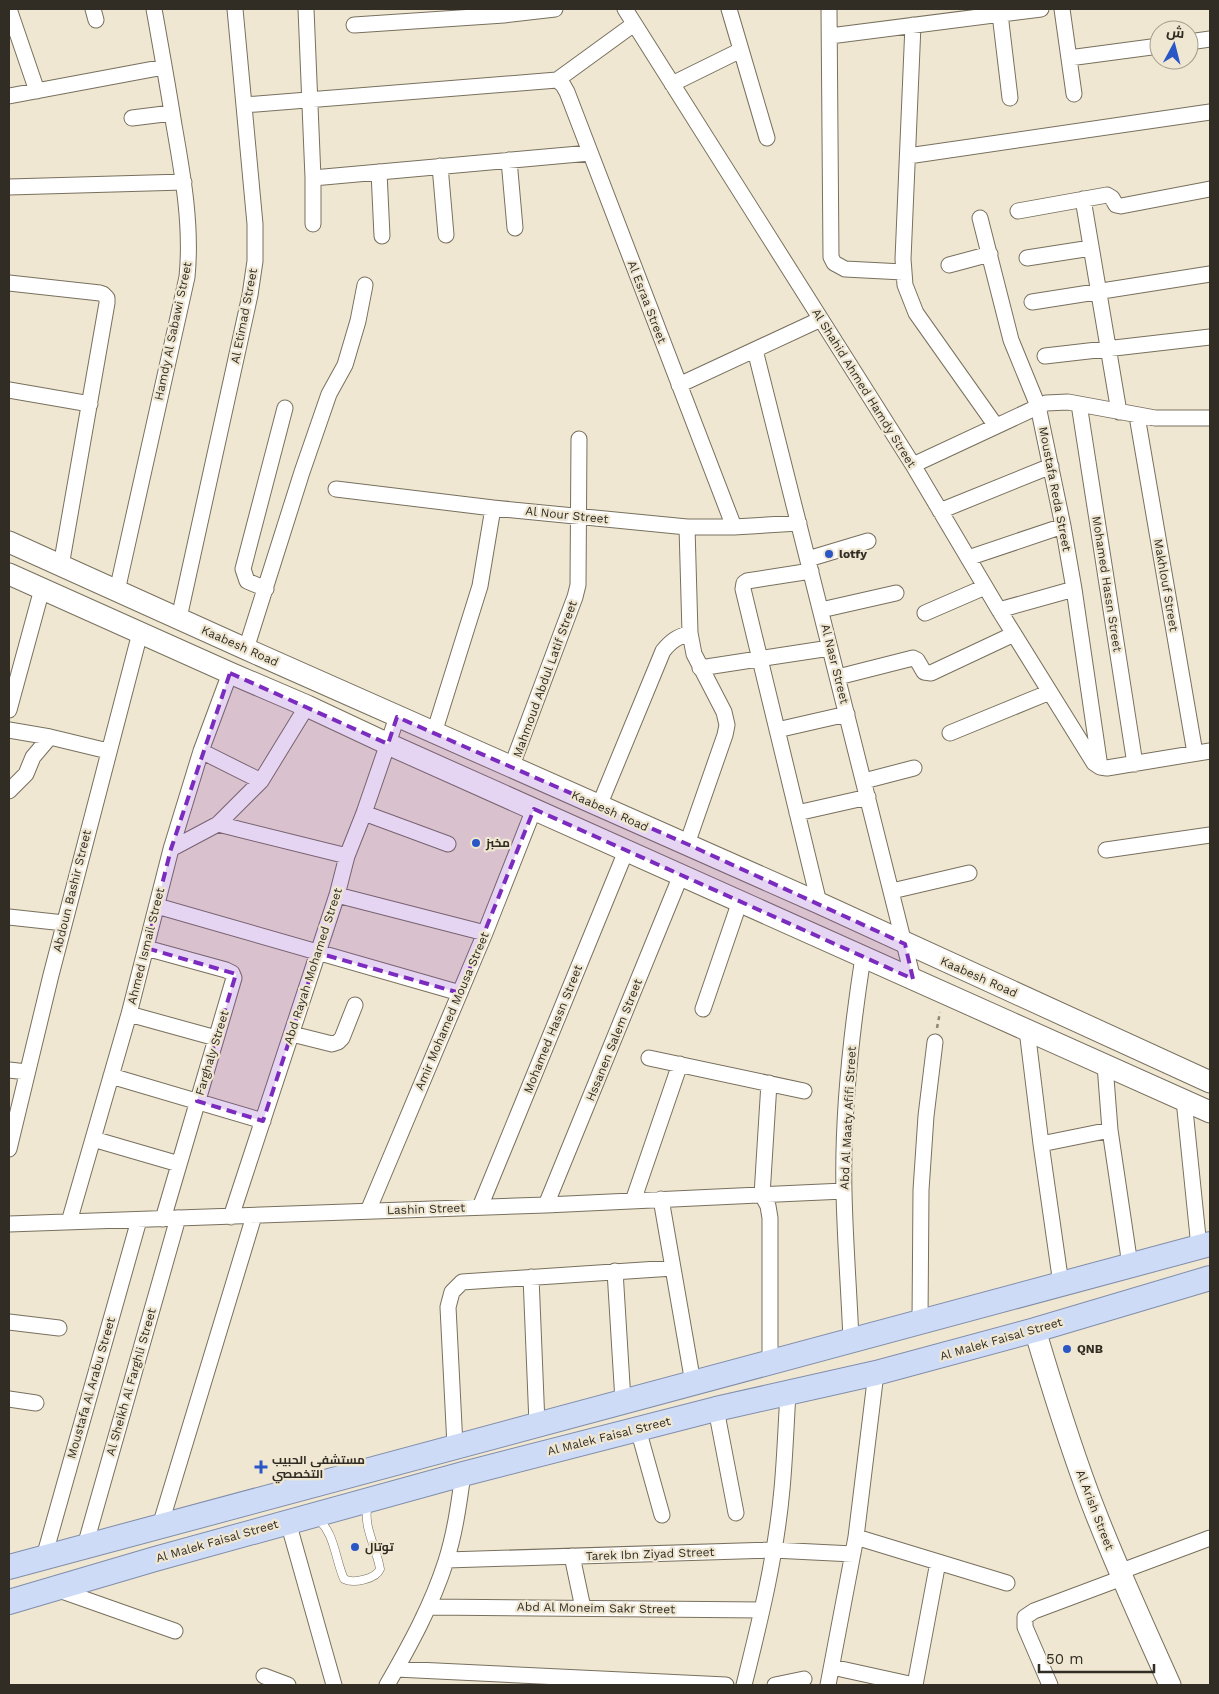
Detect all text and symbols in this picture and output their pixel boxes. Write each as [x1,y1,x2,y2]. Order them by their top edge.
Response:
north arrow [1149,20,1199,70]
text: ش [1166,23,1186,42]
street label: Al Esraa Street [625,259,669,345]
street label: Hamdy Al Sabawi Street [151,260,195,402]
street label: Al Etimad Street [228,267,260,365]
street label: Al Shahid Ahmed Hamdy Street [809,306,919,470]
street label: Moustafa Reda Street [1036,425,1074,553]
street label: Al Nour Street [525,504,609,526]
street label: Mohamed Hassn Street [1089,515,1125,653]
street label: Makhlouf Street [1151,538,1181,632]
place label: lotfy [839,547,867,561]
marker: lotfy [823,548,835,560]
street label: Mahmoud Abdul Latif Street [510,599,580,759]
street label: Kaabesh Road [199,623,281,669]
street label: Al Nasr Street [818,623,852,705]
street label: Kaabesh Road [569,788,651,834]
street label: Abdoun Bashir Street [50,828,94,954]
place label: مخبز [485,836,510,851]
marker: مخبز [470,837,482,849]
street label: Ahmed Ismail Street [125,886,167,1006]
street label: Abd Rayah Mohamed Street [281,886,345,1046]
street label: Amir Mohamed Mousa Street [412,930,492,1092]
street label: Kaabesh Road [938,954,1020,1000]
street label: Mohamed Hassn Street [521,963,585,1095]
street label: Hssanen Salem Street [583,977,645,1103]
street label: Farghaly Street [192,1009,232,1097]
street label: Abd Al Maaty Afifi Street [837,1046,859,1190]
street label: Lashin Street [386,1201,466,1217]
street label: Al Sheikh Al Farghli Street [103,1307,159,1457]
street label: Al Malek Faisal Street [938,1315,1064,1363]
street label: Moustafa Al Arabu Street [64,1316,118,1460]
place label: QNB [1077,1342,1103,1356]
marker: QNB [1061,1343,1073,1355]
street label: Al Malek Faisal Street [546,1414,672,1458]
place label: مستشفى الحبيب التخصصي [272,1453,365,1484]
marker: مستشفى الحبيب التخصصي [254,1460,268,1474]
street label: Al Arish Street [1073,1468,1117,1552]
street label: Al Malek Faisal Street [154,1517,280,1565]
place label: توتال [365,1540,394,1555]
marker: توتال [349,1541,361,1553]
street label: Tarek Ibn Ziyad Street [585,1545,715,1563]
street label: Abd Al Moneim Sakr Street [517,1600,675,1616]
scale bar [1039,1642,1154,1674]
text: 50 m [1046,1650,1083,1668]

